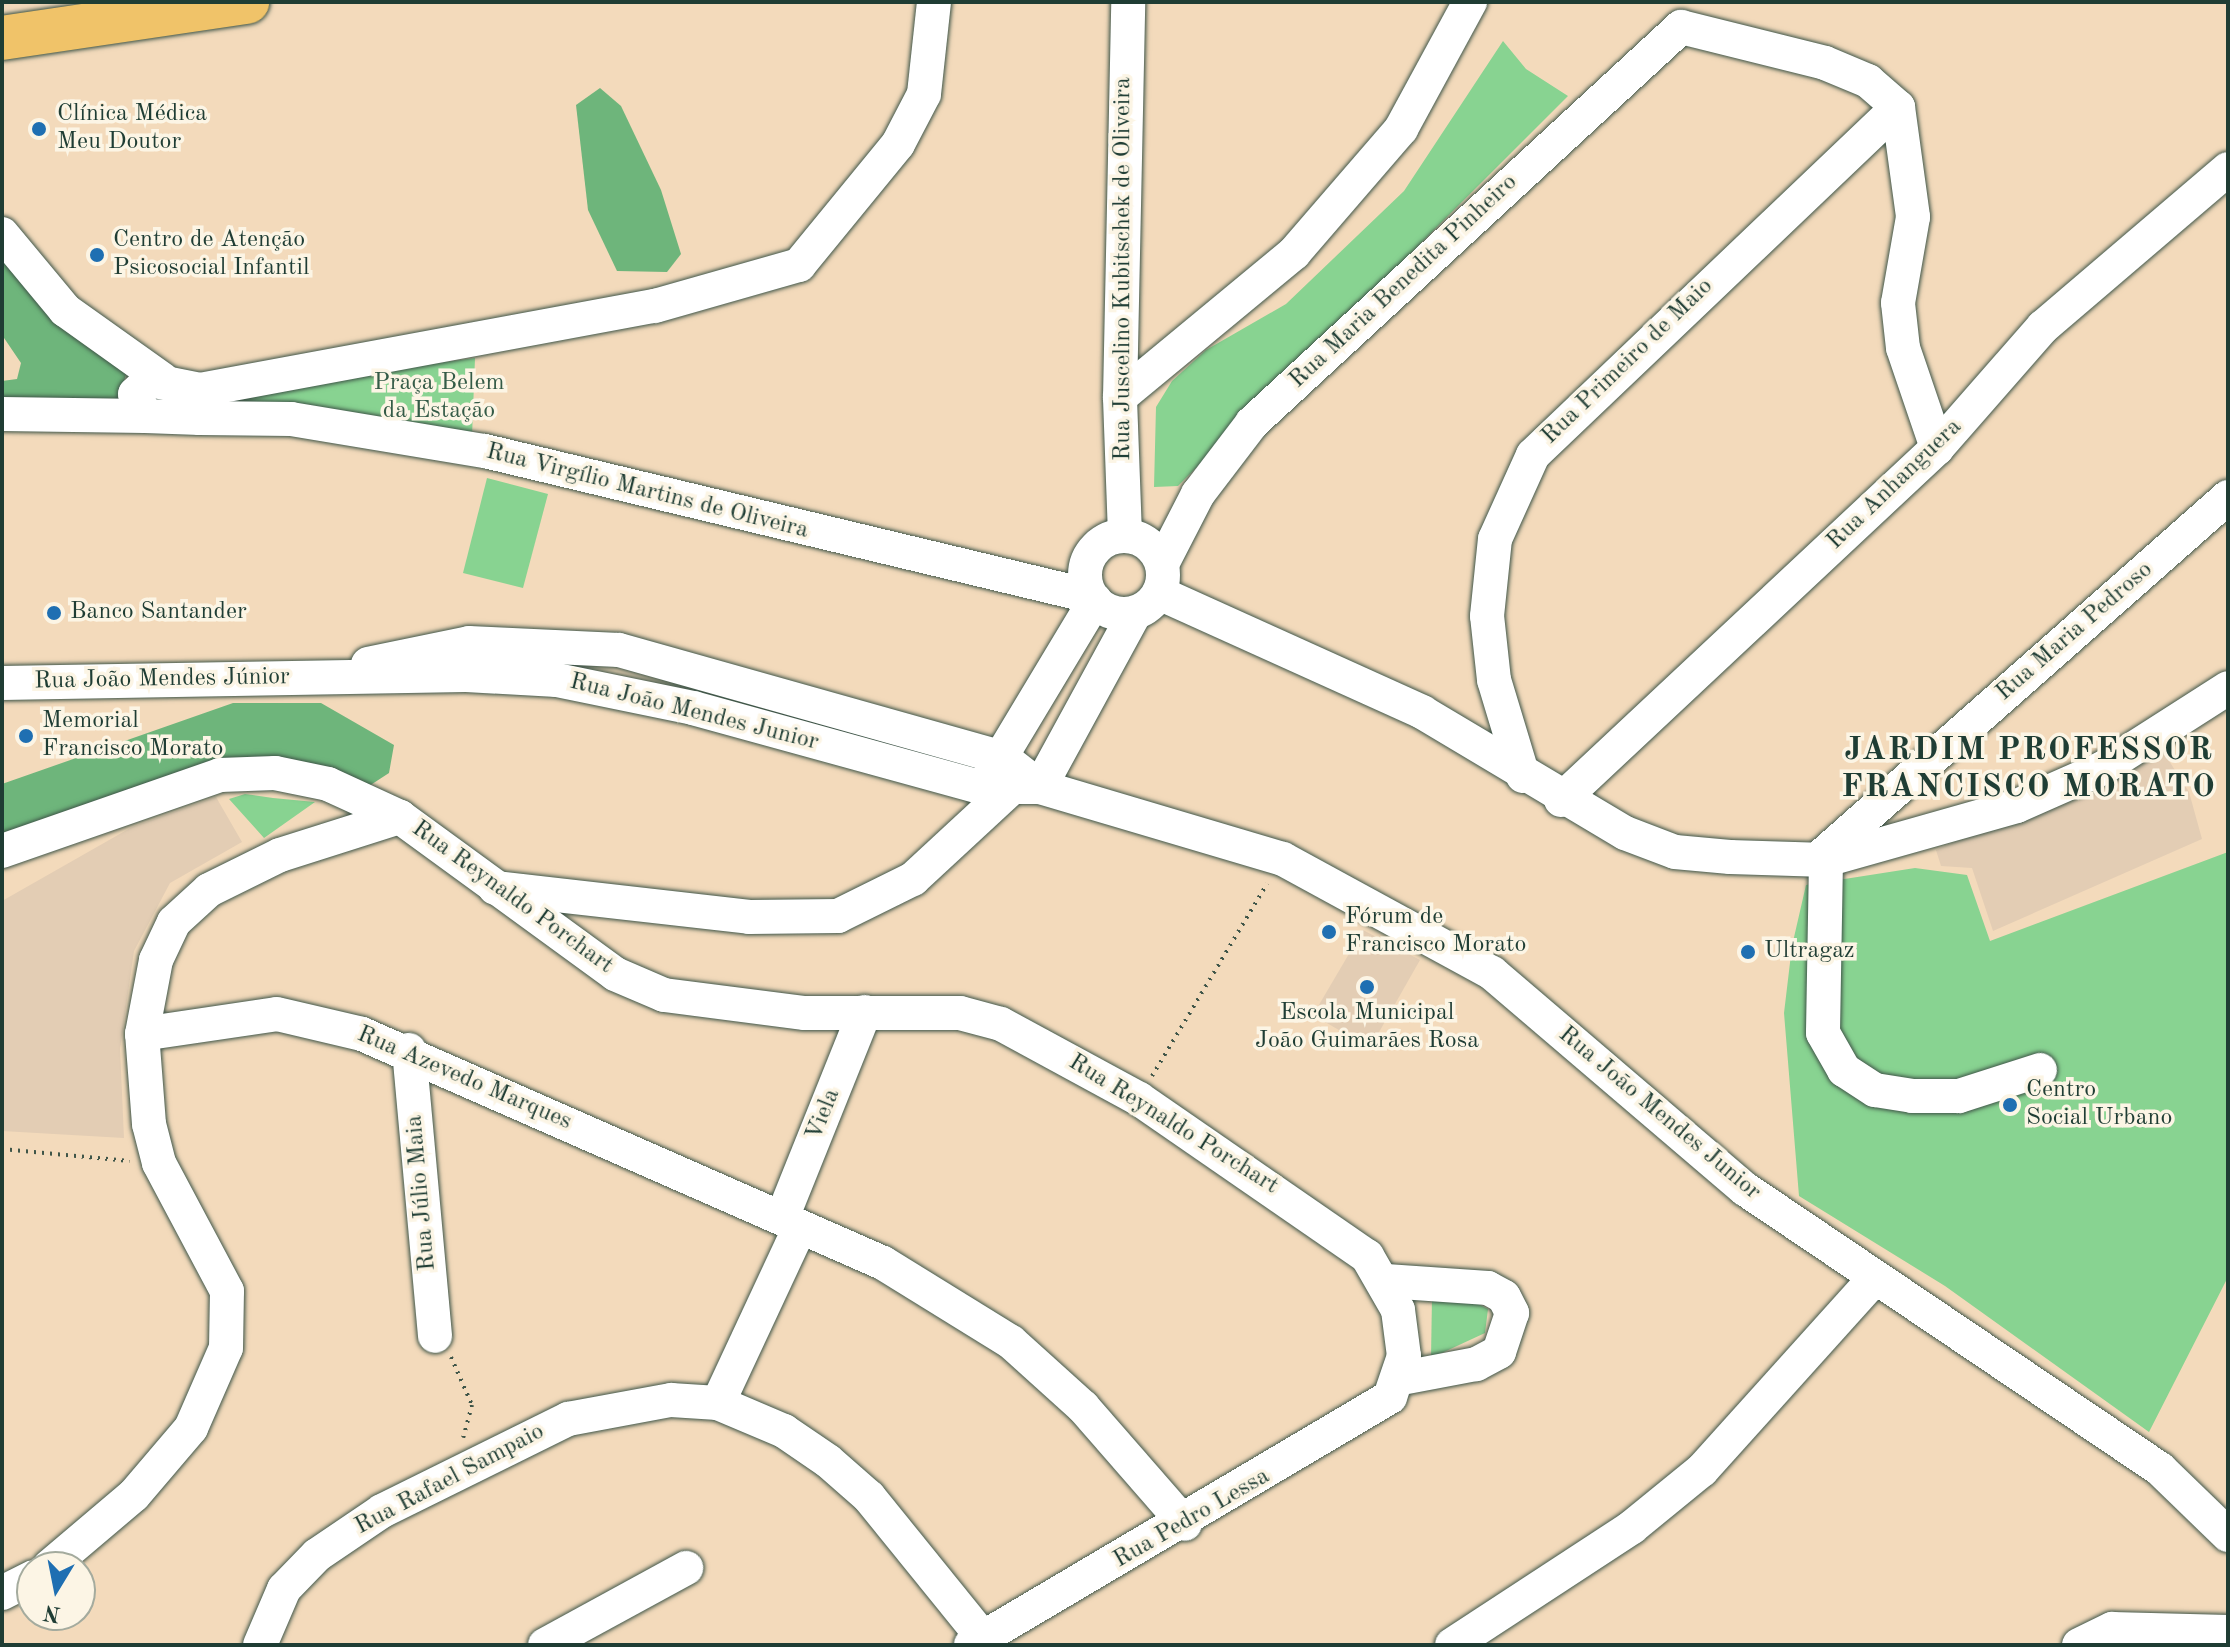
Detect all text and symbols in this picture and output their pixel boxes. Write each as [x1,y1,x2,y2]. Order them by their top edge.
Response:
street label: Rua Juscelino Kubitschek de Oliveira [1110,77,1138,461]
place label: Clínica Médica Meu Doutor [57,101,207,157]
marker: Clínica Médica Meu Doutor [28,118,50,140]
street label: Rua Maria Benedita Pinheiro [1284,169,1524,395]
place label: Centro de Atenção Psicosocial Infantil [113,227,309,283]
marker: Centro de Atenção Psicosocial Infantil [88,246,106,264]
street label: Rua Primeiro de Maio [1536,273,1720,451]
park label: Praça Belem da Estação [373,370,505,426]
street label: Rua Anhanguera [1822,413,1968,557]
street label: Rua Virgílio Martins de Oliveira [483,438,811,546]
street label: Rua Maria Pedroso [1991,556,2159,708]
place label: Banco Santander [70,599,247,627]
marker: Banco Santander [45,604,63,622]
street label: Rua João Mendes Júnior [34,663,290,697]
street label: Rua João Mendes Junior [566,668,822,758]
place label: Memorial Francisco Morato [42,708,223,764]
marker: Memorial Francisco Morato [17,727,35,745]
district label: JARDIM PROFESSOR FRANCISCO MORATO [1841,733,2217,808]
street label: Rua Reynaldo Porchart [405,815,619,981]
place label: Fórum de Francisco Morato [1345,904,1526,960]
marker: Fórum de Francisco Morato [1320,923,1338,941]
place label: Ultragaz [1764,938,1855,966]
marker: Ultragaz [1739,943,1757,961]
marker: Escola Municipal João Guimarães Rosa [1358,978,1376,996]
place label: Escola Municipal João Guimarães Rosa [1255,1000,1479,1056]
street label: Rua Azevedo Marques [352,1021,576,1137]
street label: Rua João Mendes Junior [1552,1021,1766,1207]
street label: Rua Reynaldo Porchart [1063,1049,1283,1201]
place label: Centro Social Urbano [2026,1077,2172,1133]
street label: Viela [801,1085,847,1145]
marker: Centro Social Urbano [2001,1096,2019,1114]
street label: Rua Júlio Maia [401,1114,443,1272]
street label: Rua Rafael Sampaio [350,1418,550,1542]
street label: Rua Pedro Lessa [1109,1463,1275,1575]
north arrow [16,1551,96,1631]
text: N [42,1600,62,1625]

